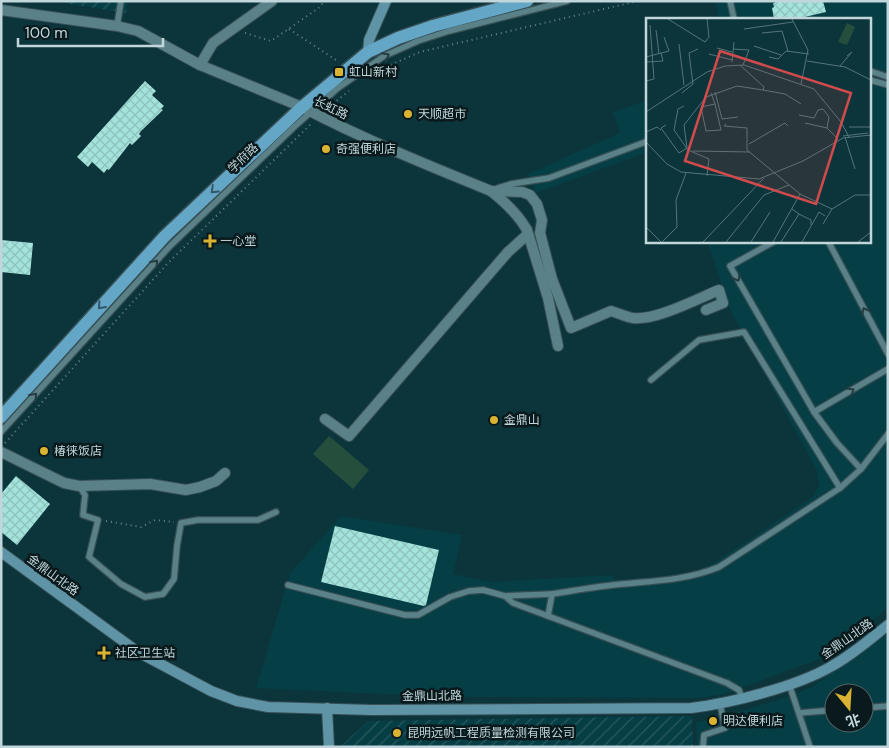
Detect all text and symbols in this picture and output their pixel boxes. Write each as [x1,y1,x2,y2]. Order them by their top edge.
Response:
scale bar [18,15,162,47]
inset map [646,18,872,242]
text: 100 m [25,23,68,43]
one-way arrow [380,52,389,62]
place label: 虹山新村 [349,64,398,80]
marker: 虹山新村 [333,66,345,78]
street label: 长虹路 [311,93,351,123]
place label: 天顺超市 [418,106,466,122]
marker: 天顺超市 [402,108,414,120]
street label: 学府路 [224,140,262,176]
place label: 奇强便利店 [336,141,396,157]
marker: 奇强便利店 [320,143,332,155]
one-way arrow [211,184,220,193]
place label: 一心堂 [220,233,256,249]
marker: 一心堂 [204,235,216,247]
one-way arrow [149,259,158,268]
one-way arrow [730,273,740,282]
one-way arrow [98,301,107,310]
one-way arrow [861,307,871,316]
one-way arrow [846,387,855,397]
one-way arrow [28,393,37,402]
place label: 金鼎山 [504,412,540,428]
marker: 金鼎山 [488,414,500,426]
place label: 椿徕饭店 [54,443,102,459]
marker: 椿徕饭店 [38,445,50,457]
street label: 金鼎山北路 [24,551,82,599]
street label: 金鼎山北路 [818,615,876,663]
place label: 社区卫生站 [115,645,175,661]
marker: 社区卫生站 [97,646,111,660]
north arrow [824,683,874,733]
street label: 金鼎山北路 [402,687,462,705]
text: 北 [844,710,862,731]
place label: 明达便利店 [723,713,783,729]
marker: 明达便利店 [707,715,719,727]
place label: 昆明远帆工程质量检测有限公司 [407,725,575,741]
marker: 昆明远帆工程质量检测有限公司 [391,727,403,739]

